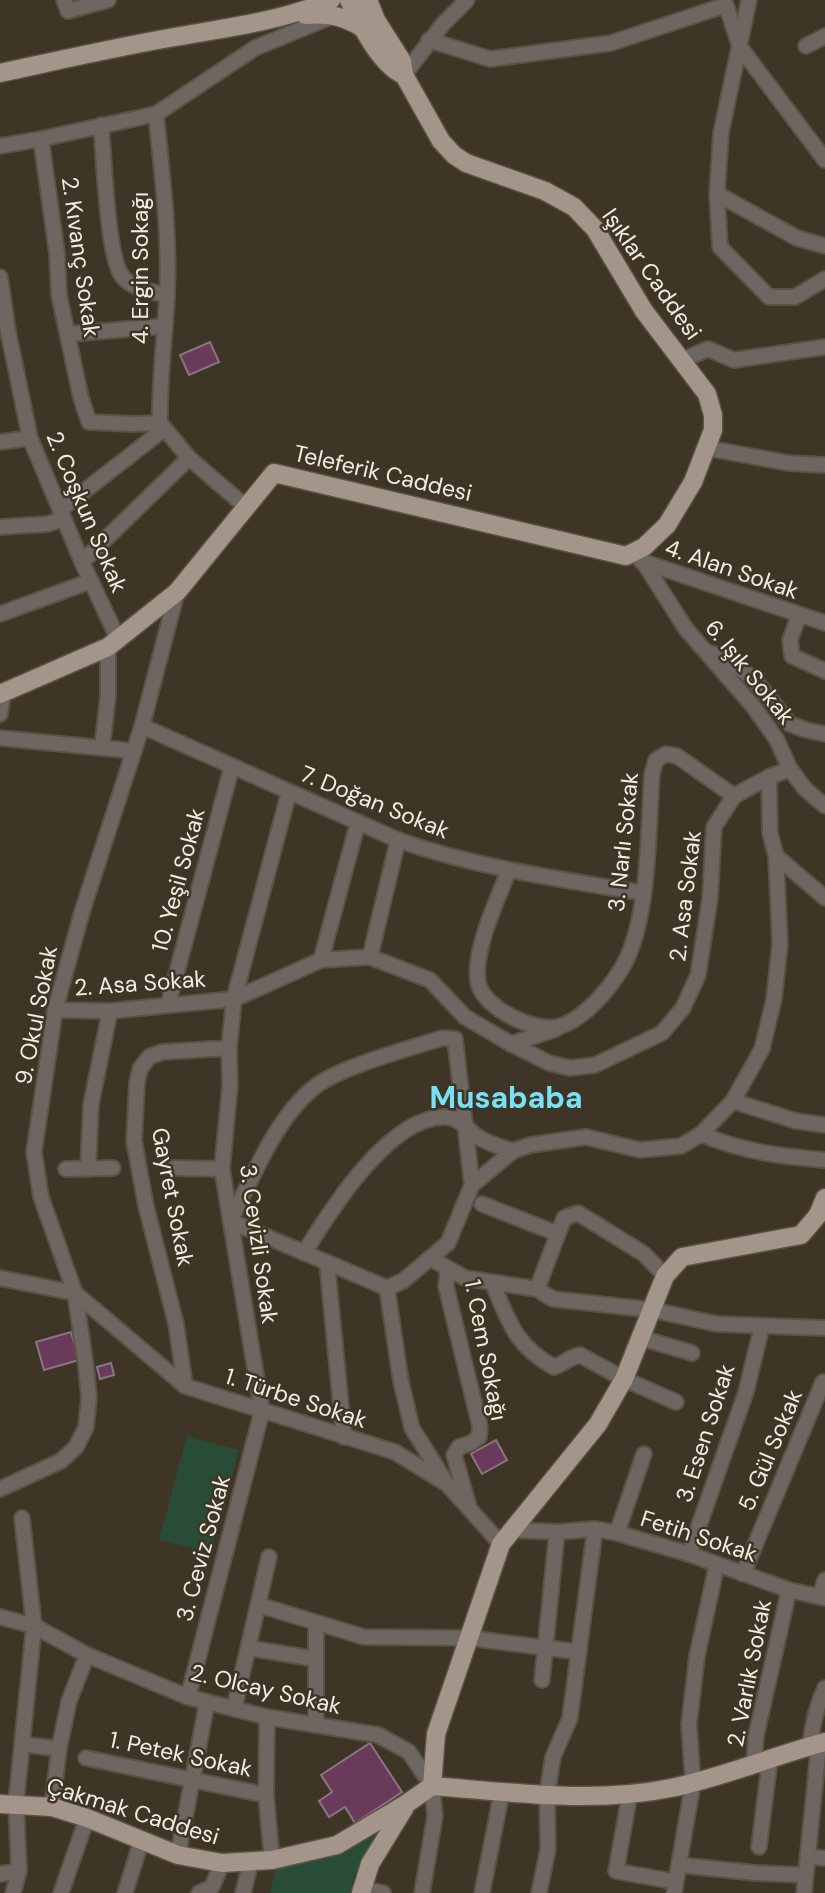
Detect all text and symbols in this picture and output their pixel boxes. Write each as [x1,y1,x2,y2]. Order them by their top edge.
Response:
street label: 2. Kıvanç Sokak [55,175,107,339]
street label: 4. Ergin Sokağı [125,192,155,344]
street label: Işıklar Caddesi [596,202,708,346]
street label: 2. Coşkun Sokak [40,427,135,598]
street label: Teleferik Caddesi [291,438,475,508]
street label: 4. Alan Sokak [661,532,803,606]
street label: 6. Işık Sokak [699,613,802,731]
street label: 7. Doğan Sokak [296,759,454,846]
street label: 3. Narlı Sokak [601,770,645,913]
street label: 10. Yeşil Sokak [144,804,212,955]
street label: 2. Asa Sokak [662,828,708,963]
street label: 9. Okul Sokak [8,943,64,1087]
street label: 2. Asa Sokak [73,963,207,1003]
district label: Musababa [429,1078,583,1117]
street label: Gayret Sokak [145,1125,201,1269]
street label: 3. Cevizli Sokak [233,1162,285,1326]
street label: 1. Cem Sokağı [458,1277,514,1423]
street label: 3. Esen Sokak [669,1360,742,1506]
street label: 1. Türbe Sokak [221,1361,371,1435]
street label: 5. Gül Sokak [731,1384,809,1515]
street label: 3. Ceviz Sokak [169,1471,237,1624]
street label: Fetih Sokak [637,1503,762,1569]
street label: 2. Varlık Sokak [720,1596,778,1749]
street label: 2. Olcay Sokak [188,1657,345,1721]
street label: 1. Petek Sokak [107,1724,256,1784]
street label: Çakmak Caddesi [43,1770,223,1852]

